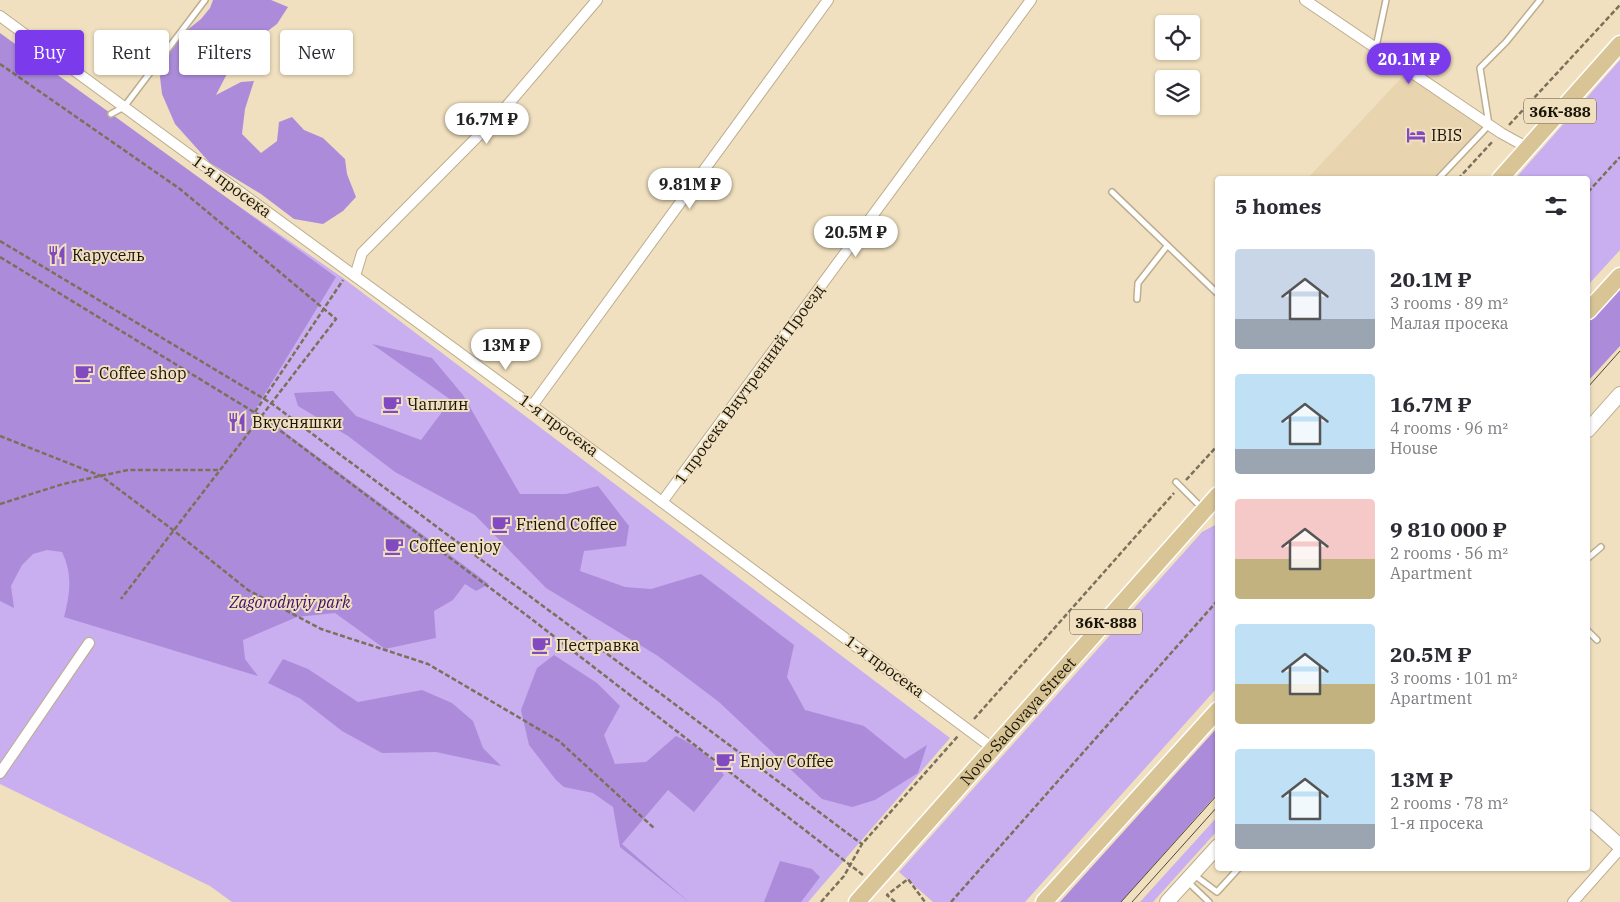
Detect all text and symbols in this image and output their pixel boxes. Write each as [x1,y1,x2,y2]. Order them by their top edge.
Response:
map controls [1155,15,1200,115]
button: locate [1155,15,1200,60]
chip: Buy [15,30,84,75]
chip: Rent [94,30,169,75]
chip: Filters [179,30,270,75]
chip: New [280,30,353,75]
pin: 20.1M ₽ [1363,42,1455,85]
text: 20.1M ₽ [1378,49,1440,69]
button: layers [1155,70,1200,115]
road number: 36К-888 [1524,98,1596,124]
pin: 16.7M ₽ [441,102,533,145]
text: 16.7M ₽ [456,109,518,129]
hotel icon: IBIS [1405,124,1427,146]
place label: IBIS [1431,125,1462,145]
street label: 1-я просека [188,150,276,222]
pin: 9.81M ₽ [644,168,736,210]
text: 9.81M ₽ [659,174,721,194]
text: 5 homes [1235,192,1321,220]
icon: filters [1542,192,1570,220]
pin: 20.5M ₽ [810,216,902,258]
text: 20.5M ₽ [825,222,887,242]
restaurant icon: Карусель [46,244,68,266]
place label: Карусель [72,245,145,265]
text: 20.1M ₽ [1390,265,1472,293]
icon: home [1275,269,1335,329]
street label: 1 просека Внутренний Проезд [670,280,828,488]
text: 3 rooms · 89 m² [1390,293,1508,313]
text: Малая просека [1390,313,1509,333]
pin: 13M ₽ [471,328,541,371]
text: 13M ₽ [482,335,530,355]
cafe icon: Coffee shop [73,362,95,384]
place label: Coffee shop [99,363,187,383]
street label: 1-я просека [515,389,603,461]
text: 16.7M ₽ [1390,390,1472,418]
cafe icon: Чаплин [381,393,403,415]
place label: Чаплин [407,394,469,414]
icon: home [1275,394,1335,454]
restaurant icon: Вкусняшки [226,411,248,433]
place label: Вкусняшки [252,412,342,432]
text: 4 rooms · 96 m² [1390,418,1508,438]
text: House [1390,438,1438,458]
cafe icon: Friend Coffee [490,513,512,535]
place label: Friend Coffee [516,514,617,534]
text: 9 810 000 ₽ [1390,515,1507,543]
icon: home [1275,519,1335,579]
cafe icon: Coffee enjoy [383,535,405,557]
place label: Coffee enjoy [409,536,501,556]
text: 2 rooms · 56 m² [1390,543,1508,563]
text: Apartment [1390,563,1472,583]
park label: Zagorodnyiy park [229,592,351,612]
road number: 36К-888 [1070,610,1142,634]
street label: 1-я просека [841,630,929,702]
cafe icon: Пестравка [530,634,552,656]
place label: Пестравка [556,635,640,655]
text: 20.5M ₽ [1390,640,1472,668]
icon: home [1275,644,1335,704]
street label: Novo-Sadovaya Street [956,653,1080,789]
text: 3 rooms · 101 m² [1390,668,1518,688]
text: Apartment [1390,688,1472,708]
cafe icon: Enjoy Coffee [714,750,736,772]
place label: Enjoy Coffee [740,751,834,771]
text: 13M ₽ [1390,765,1453,793]
icon: home [1275,769,1335,829]
text: 2 rooms · 78 m² [1390,793,1508,813]
text: 1-я просека [1390,813,1483,833]

